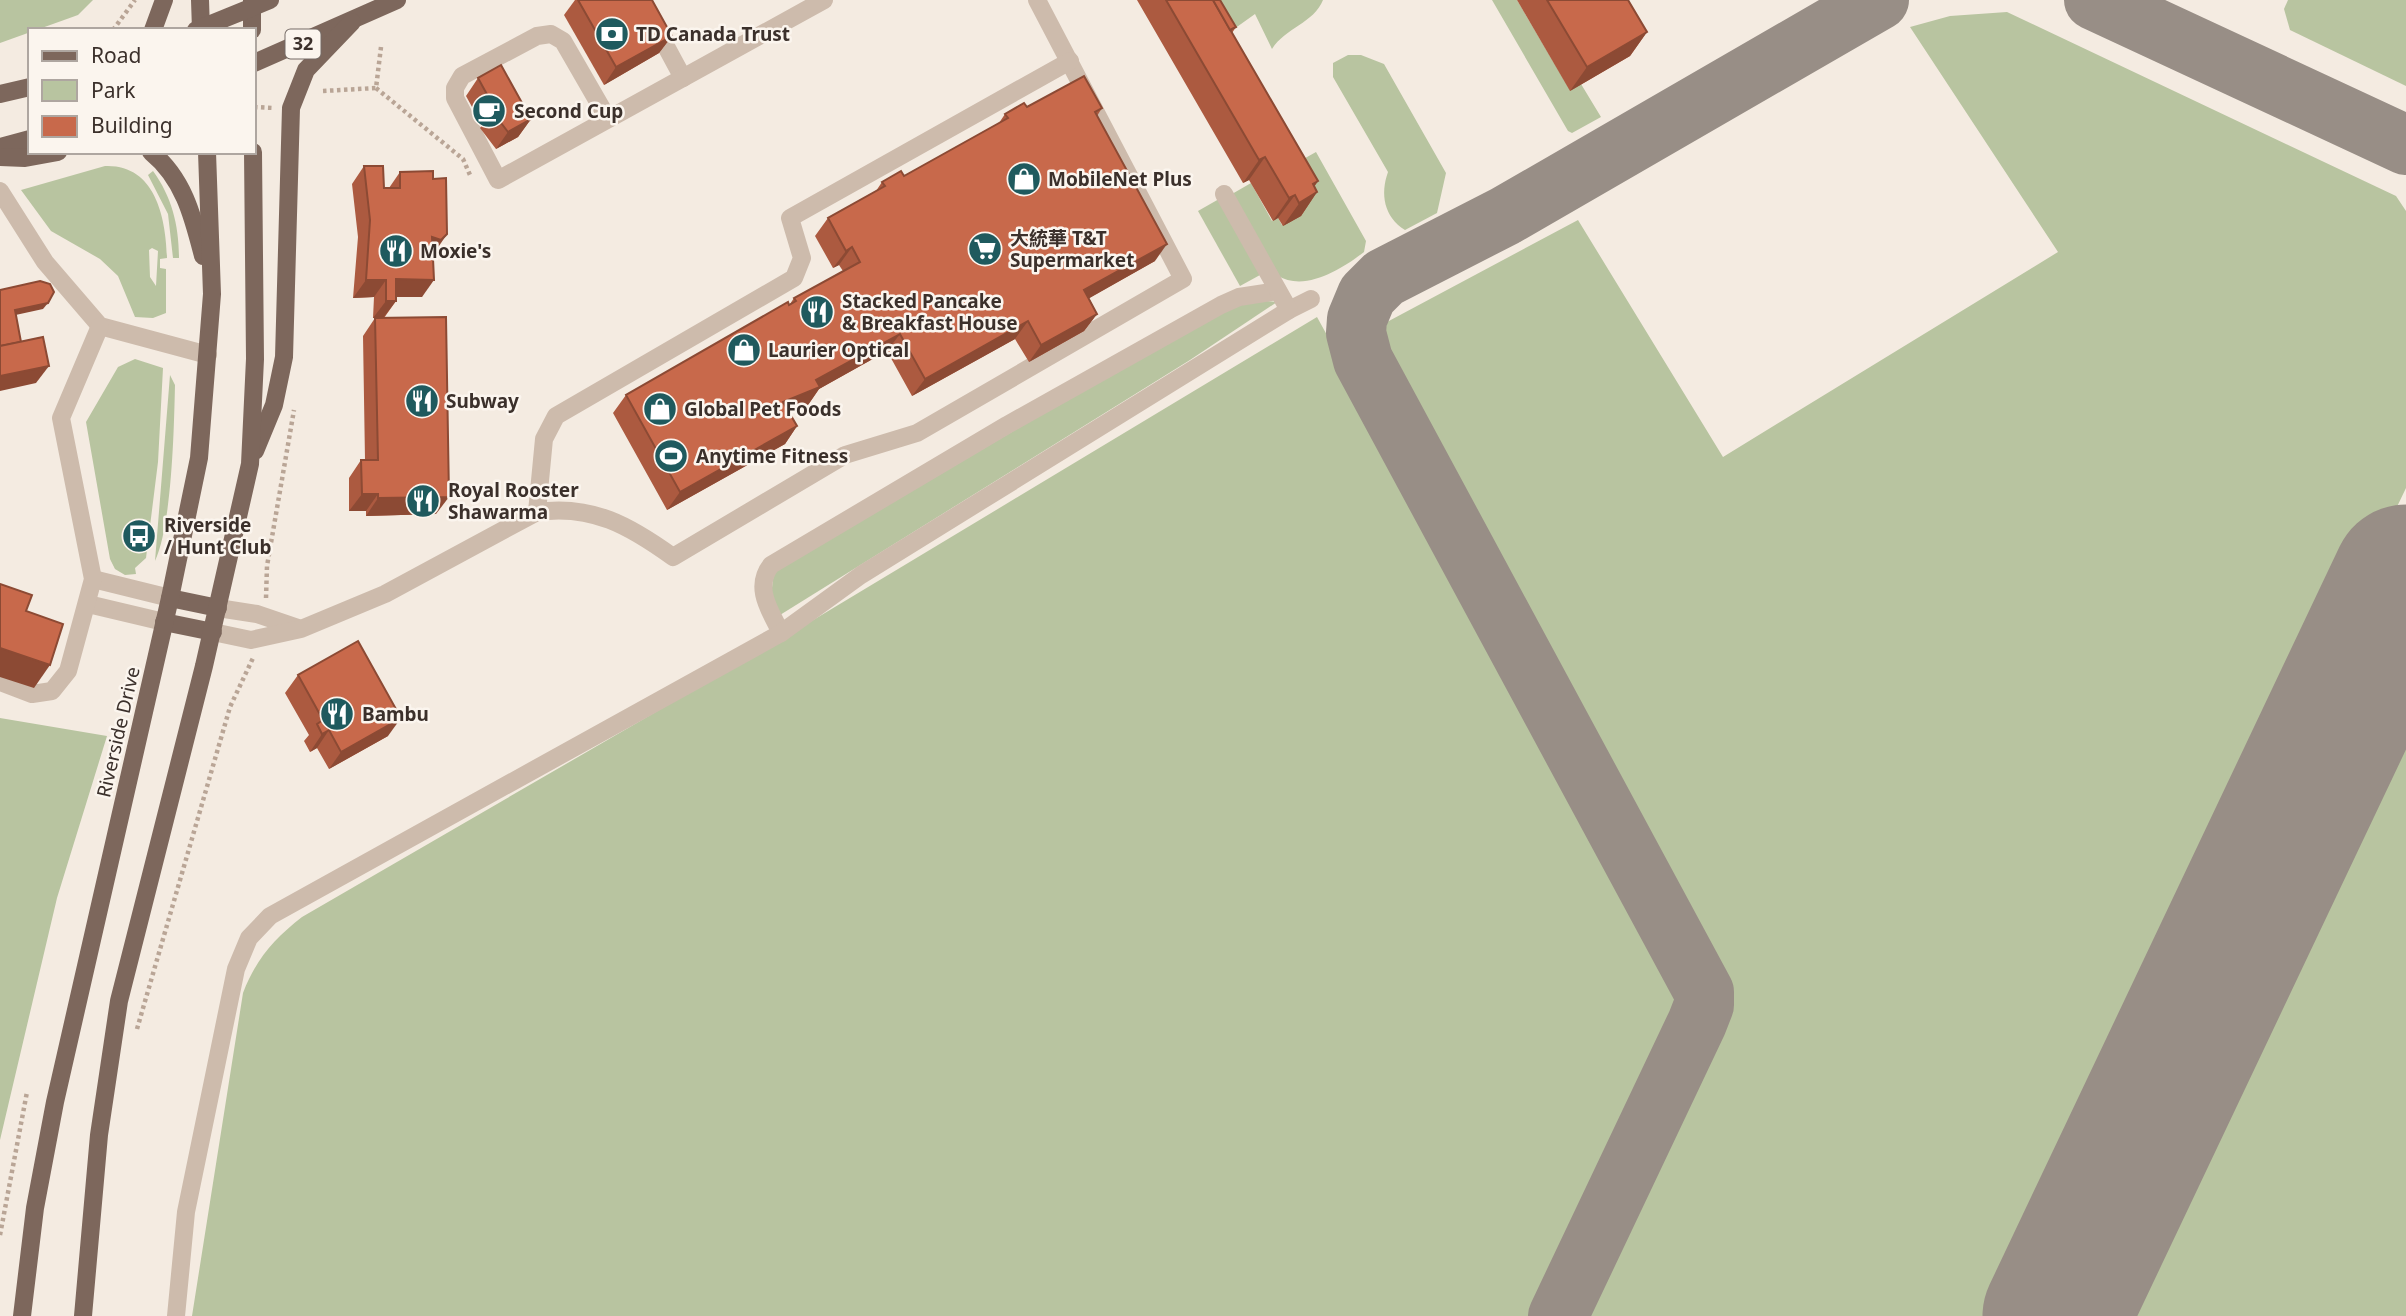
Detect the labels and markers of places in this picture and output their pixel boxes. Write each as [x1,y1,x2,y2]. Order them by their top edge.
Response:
bank icon: TD Canada Trust [593,15,631,53]
place label: TD Canada Trust [636,21,790,47]
cafe icon: Second Cup [470,92,508,130]
place label: Second Cup [514,98,623,124]
shop icon: MobileNet Plus [1005,160,1043,198]
place label: MobileNet Plus [1048,166,1192,192]
place label: 大統華 T&T Supermarket [1010,225,1134,273]
supermarket icon: 大統華 T&T Supermarket [966,230,1004,268]
restaurant icon: Moxie's [377,232,415,270]
place label: Moxie's [420,238,491,264]
place label: Stacked Pancake & Breakfast House [842,288,1018,336]
restaurant icon: Stacked Pancake & Breakfast House [798,293,836,331]
shop icon: Laurier Optical [725,331,763,369]
place label: Laurier Optical [768,337,909,363]
restaurant icon: Subway [403,382,441,420]
place label: Subway [446,388,519,414]
shop icon: Global Pet Foods [641,390,679,428]
place label: Global Pet Foods [684,396,841,422]
sports icon: Anytime Fitness [652,437,690,475]
place label: Anytime Fitness [696,443,848,469]
place label: Royal Rooster Shawarma [448,477,579,525]
restaurant icon: Royal Rooster Shawarma [404,482,442,520]
place label: Riverside / Hunt Club [164,512,271,560]
bus stop icon: Riverside / Hunt Club [120,517,158,555]
restaurant icon: Bambu [318,695,356,733]
place label: Bambu [362,701,429,727]

